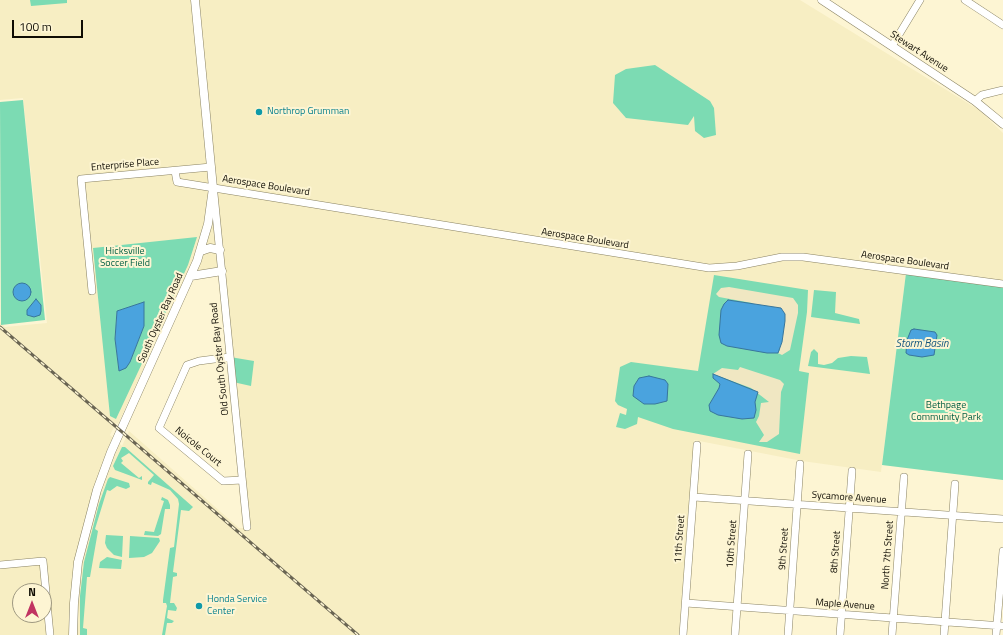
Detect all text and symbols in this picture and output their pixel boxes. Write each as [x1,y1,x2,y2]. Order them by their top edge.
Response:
scale bar [14,12,85,38]
text: 100 m [19,17,52,36]
street label: Stewart Avenue [888,29,950,75]
place label: Northrop Grumman [267,106,349,118]
marker: Northrop Grumman [254,107,264,117]
street label: Enterprise Place [90,156,160,174]
street label: Aerospace Boulevard [221,173,311,199]
street label: Aerospace Boulevard [540,226,630,252]
park label: Hicksville Soccer Field [100,246,150,270]
street label: Aerospace Boulevard [860,249,950,273]
street label: South Oyster Bay Road [136,271,186,365]
street label: Old South Oyster Bay Road [208,302,232,416]
water label: Storm Basin [895,337,949,351]
park label: Bethpage Community Park [911,400,981,424]
street label: Noicole Court [172,425,224,469]
street label: Sycamore Avenue [811,489,887,507]
street label: 11th Street [672,515,688,563]
street label: 10th Street [724,520,740,568]
street label: North 7th Street [880,520,896,590]
street label: 9th Street [777,527,791,571]
street label: 8th Street [829,530,843,574]
north arrow [12,583,52,623]
text: N [28,584,36,600]
place label: Honda Service Center [207,594,267,618]
street label: Maple Avenue [815,597,875,613]
marker: Honda Service Center [194,601,204,611]

